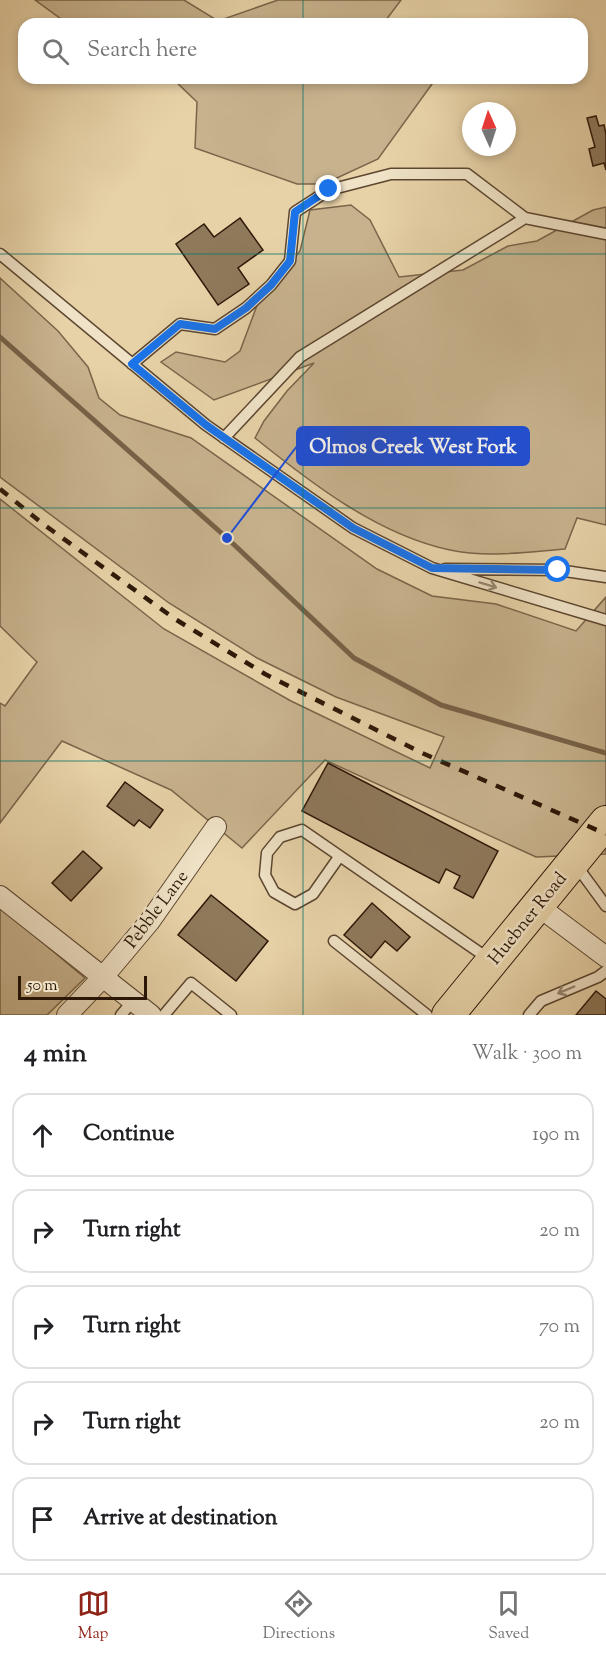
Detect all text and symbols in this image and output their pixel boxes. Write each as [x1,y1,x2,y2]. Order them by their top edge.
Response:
search box [18,18,588,84]
icon: search [39,35,72,68]
text: Search here [87,35,197,67]
north arrow [462,102,516,156]
route end [315,175,341,201]
callout: Olmos Creek West Fork [297,427,529,465]
text: Olmos Creek West Fork [309,434,517,463]
route start [544,556,570,582]
one-way arrow [478,580,497,591]
street label: Pebble Lane [120,866,196,955]
street label: Huebner Road [483,867,574,971]
scale bar [18,973,147,1001]
text: 50 m [27,975,58,998]
one-way arrow [557,985,575,996]
text: 4 min [24,1036,87,1073]
text: Walk · 300 m [472,1040,582,1069]
icon: ahead [26,1119,59,1152]
text: Continue [83,1119,174,1151]
text: 190 m [532,1121,580,1150]
icon: right [26,1215,59,1248]
text: Turn right [83,1215,180,1247]
text: 20 m [539,1217,580,1246]
icon: right [26,1311,59,1344]
text: Turn right [83,1311,180,1343]
text: 70 m [539,1313,580,1342]
icon: right [26,1407,59,1440]
text: Turn right [83,1407,180,1439]
text: 20 m [539,1409,580,1438]
icon: arrive [26,1503,59,1536]
text: Arrive at destination [83,1503,278,1535]
tab: Map [77,1587,110,1646]
tab: Directions [263,1587,335,1646]
tab: Saved [488,1587,529,1646]

